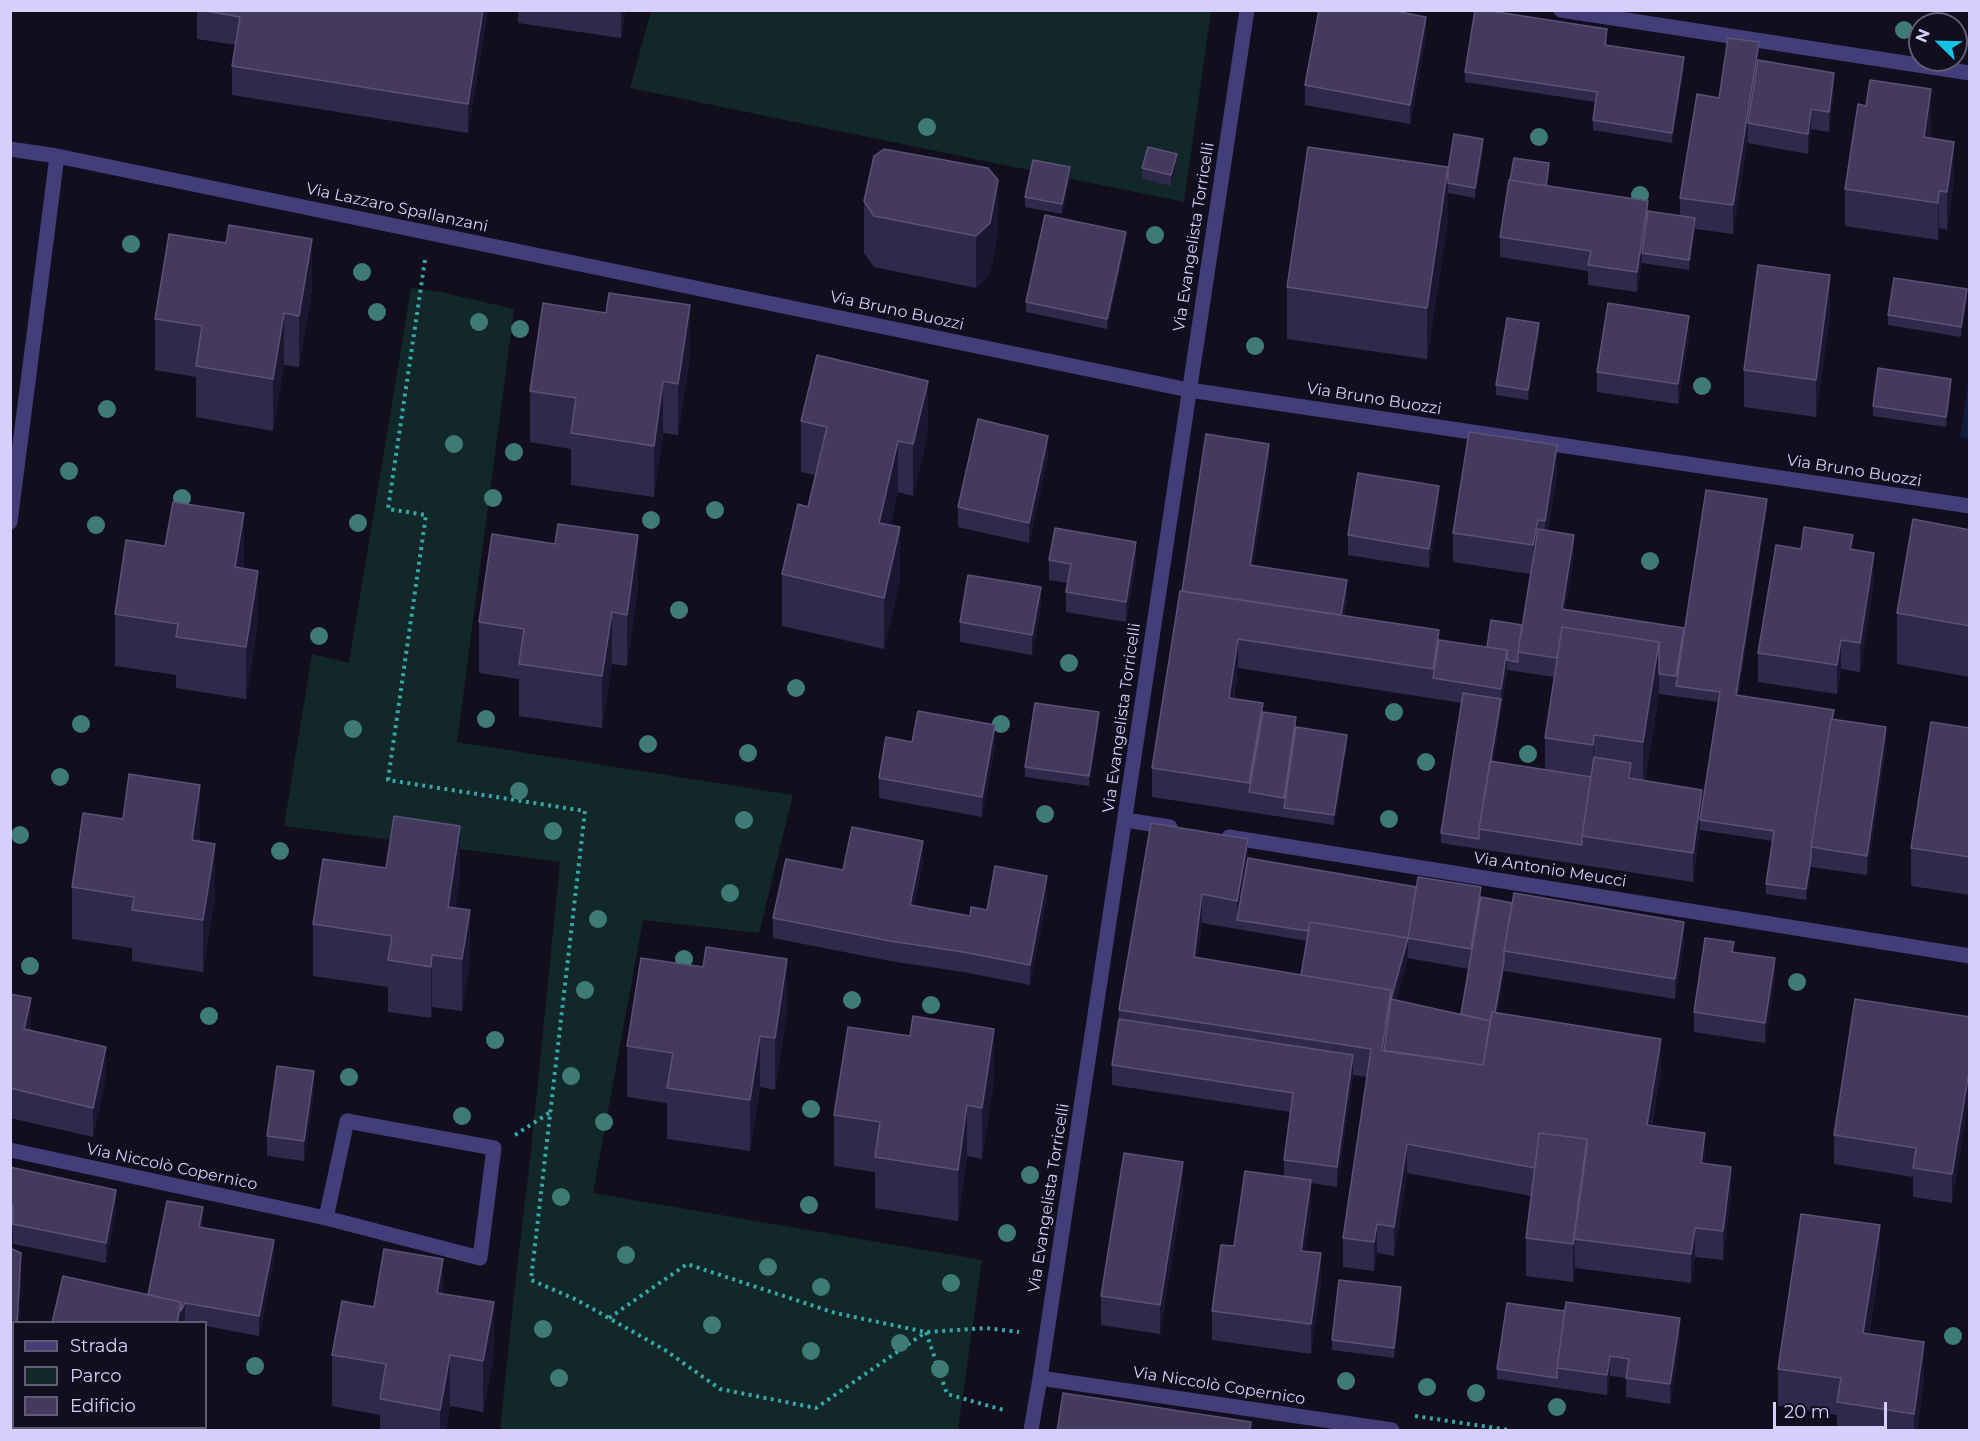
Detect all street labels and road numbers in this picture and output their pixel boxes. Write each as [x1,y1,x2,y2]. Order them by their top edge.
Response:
street label: Via Evangelista Torricelli [1170,141,1218,333]
street label: Via Lazzaro Spallanzani [304,179,490,237]
street label: Via Bruno Buozzi [828,287,966,335]
street label: Via Bruno Buozzi [1305,379,1443,419]
street label: Via Bruno Buozzi [1785,451,1923,491]
street label: Via Evangelista Torricelli [1099,622,1145,814]
street label: Via Antonio Meucci [1472,848,1628,892]
street label: Via Evangelista Torricelli [1025,1102,1073,1294]
street label: Via Niccolò Copernico [85,1139,259,1195]
street label: Via Niccolò Copernico [1131,1363,1307,1409]

